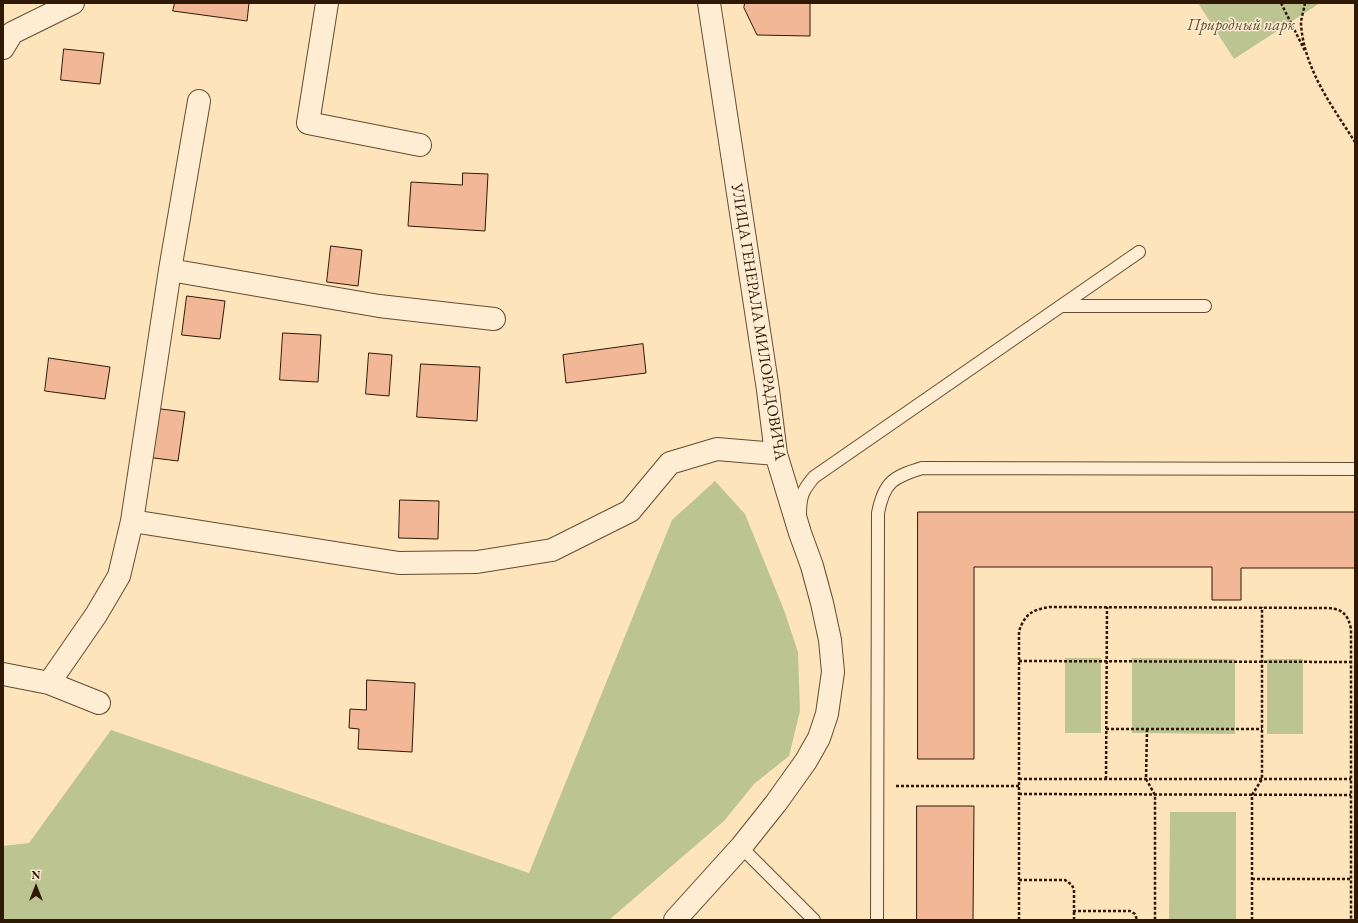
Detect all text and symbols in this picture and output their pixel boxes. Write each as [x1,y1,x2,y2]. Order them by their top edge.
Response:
park label: Природный парк [1187,16,1295,36]
street label: УЛИЦА ГЕНЕРАЛА МИЛОРАДОВИЧА [727,182,789,462]
north arrow [16,867,56,907]
text: N [32,868,40,882]

